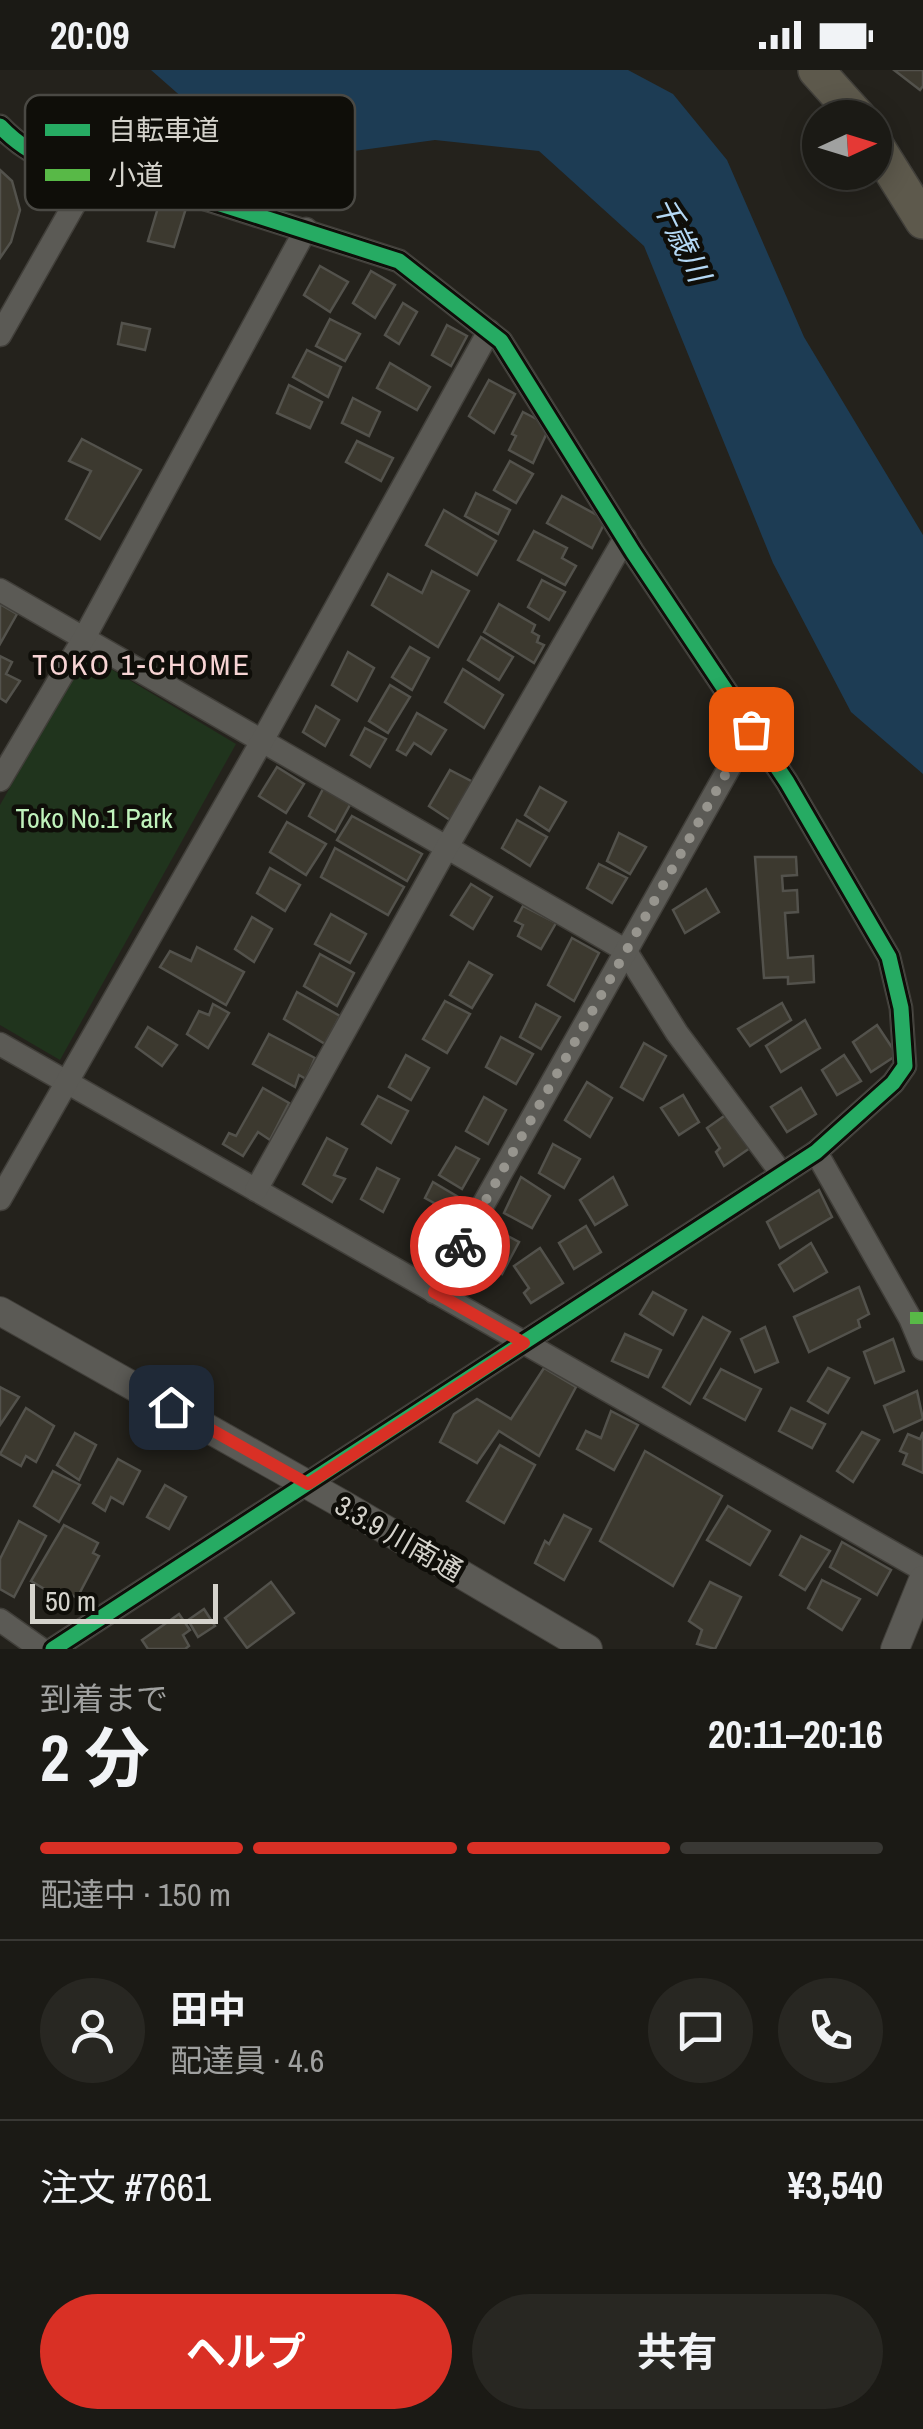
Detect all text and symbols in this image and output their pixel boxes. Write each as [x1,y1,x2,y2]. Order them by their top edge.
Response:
text: 20:09 [50,10,130,61]
legend [25,95,355,210]
north arrow [802,100,892,190]
map controls [802,100,892,190]
text: 自転車道 [108,111,220,149]
text: 小道 [108,156,164,194]
water label: 千歳川 [644,190,721,291]
district label: TOKO 1-CHOME [32,644,252,684]
pin [709,687,794,772]
icon: bag [724,702,779,757]
park label: Toko No.1 Park [16,799,173,837]
courier [410,1196,510,1296]
icon: bike [433,1219,488,1274]
pin [129,1365,214,1450]
icon: home [144,1380,199,1435]
street label: 3.3.9 川南通 [328,1486,470,1590]
scale bar [30,1579,218,1624]
text: 50 m [45,1582,96,1620]
text: 到着まで [40,1677,168,1720]
text: 20:11–20:16 [708,1709,883,1760]
text: 2 分 [40,1714,149,1801]
text: 配達中 · 150 m [40,1873,231,1916]
button: person [40,1978,145,2083]
button: chat [648,1978,753,2083]
button: phone [778,1978,883,2083]
text: 田中 [170,1984,246,2035]
text: 配達員 · 4.6 [170,2039,324,2082]
text: ¥3,540 [788,2160,883,2211]
text: 注文 #7661 [40,2162,211,2213]
button: ヘルプ [40,2294,452,2409]
button: 共有 [472,2294,883,2409]

